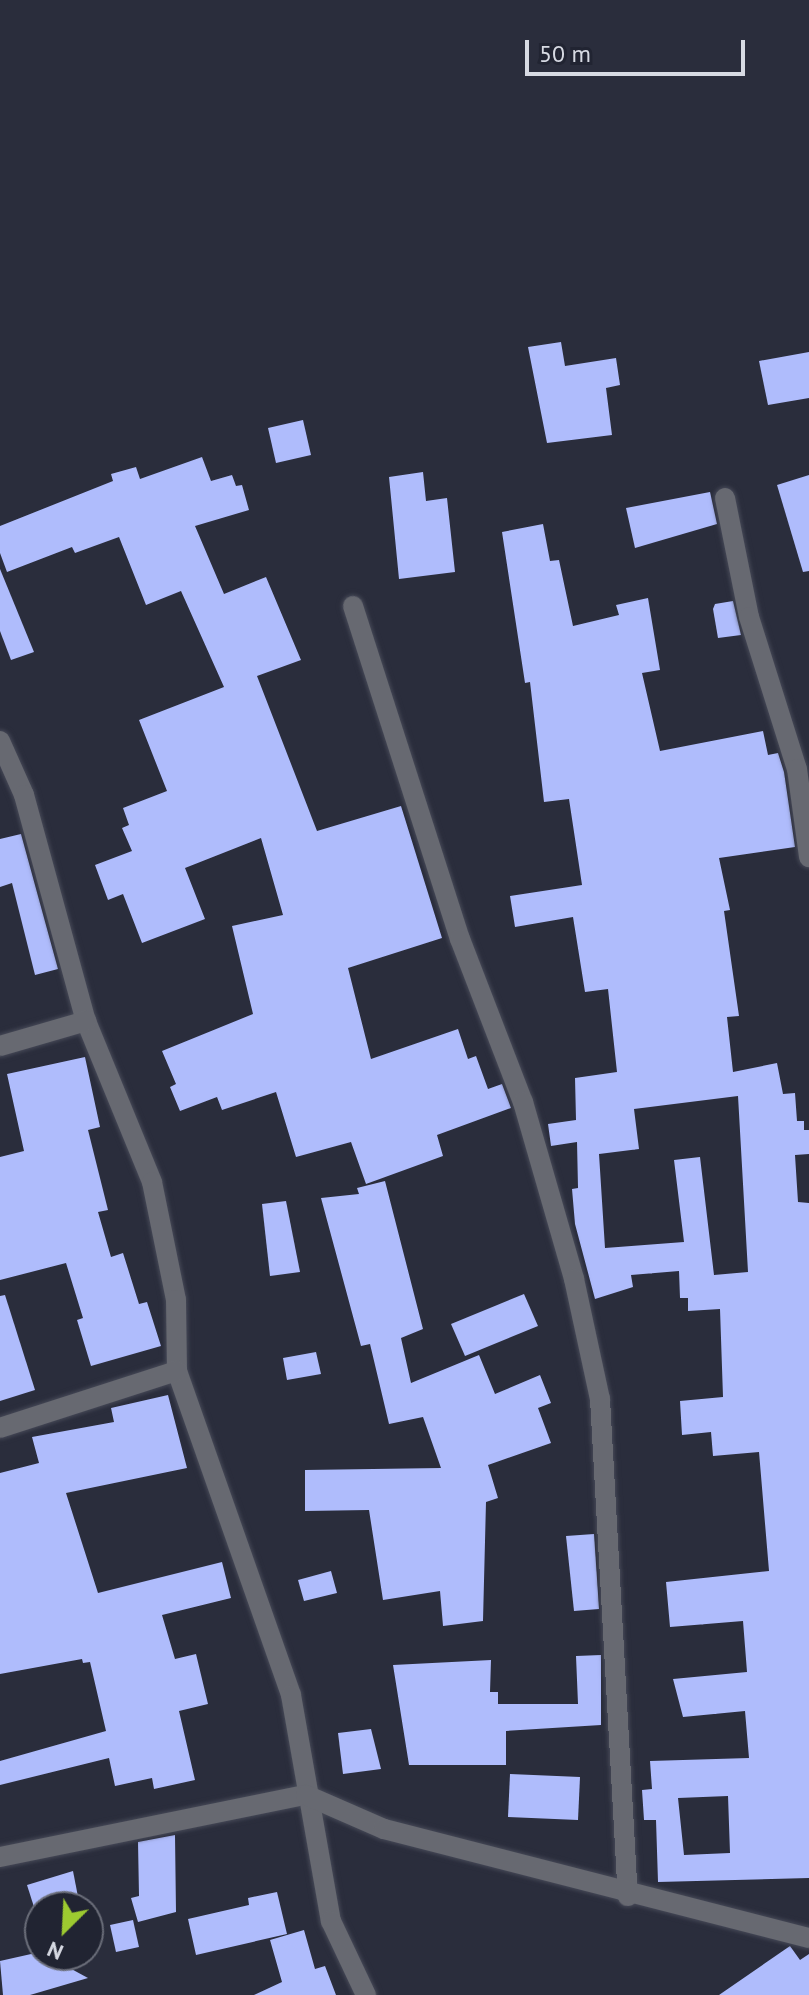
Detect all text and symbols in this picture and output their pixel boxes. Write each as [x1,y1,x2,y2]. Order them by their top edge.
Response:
scale bar [529,24,749,74]
text: 50 m [539,38,591,69]
north arrow [24,1891,104,1971]
text: N [43,1935,67,1967]

